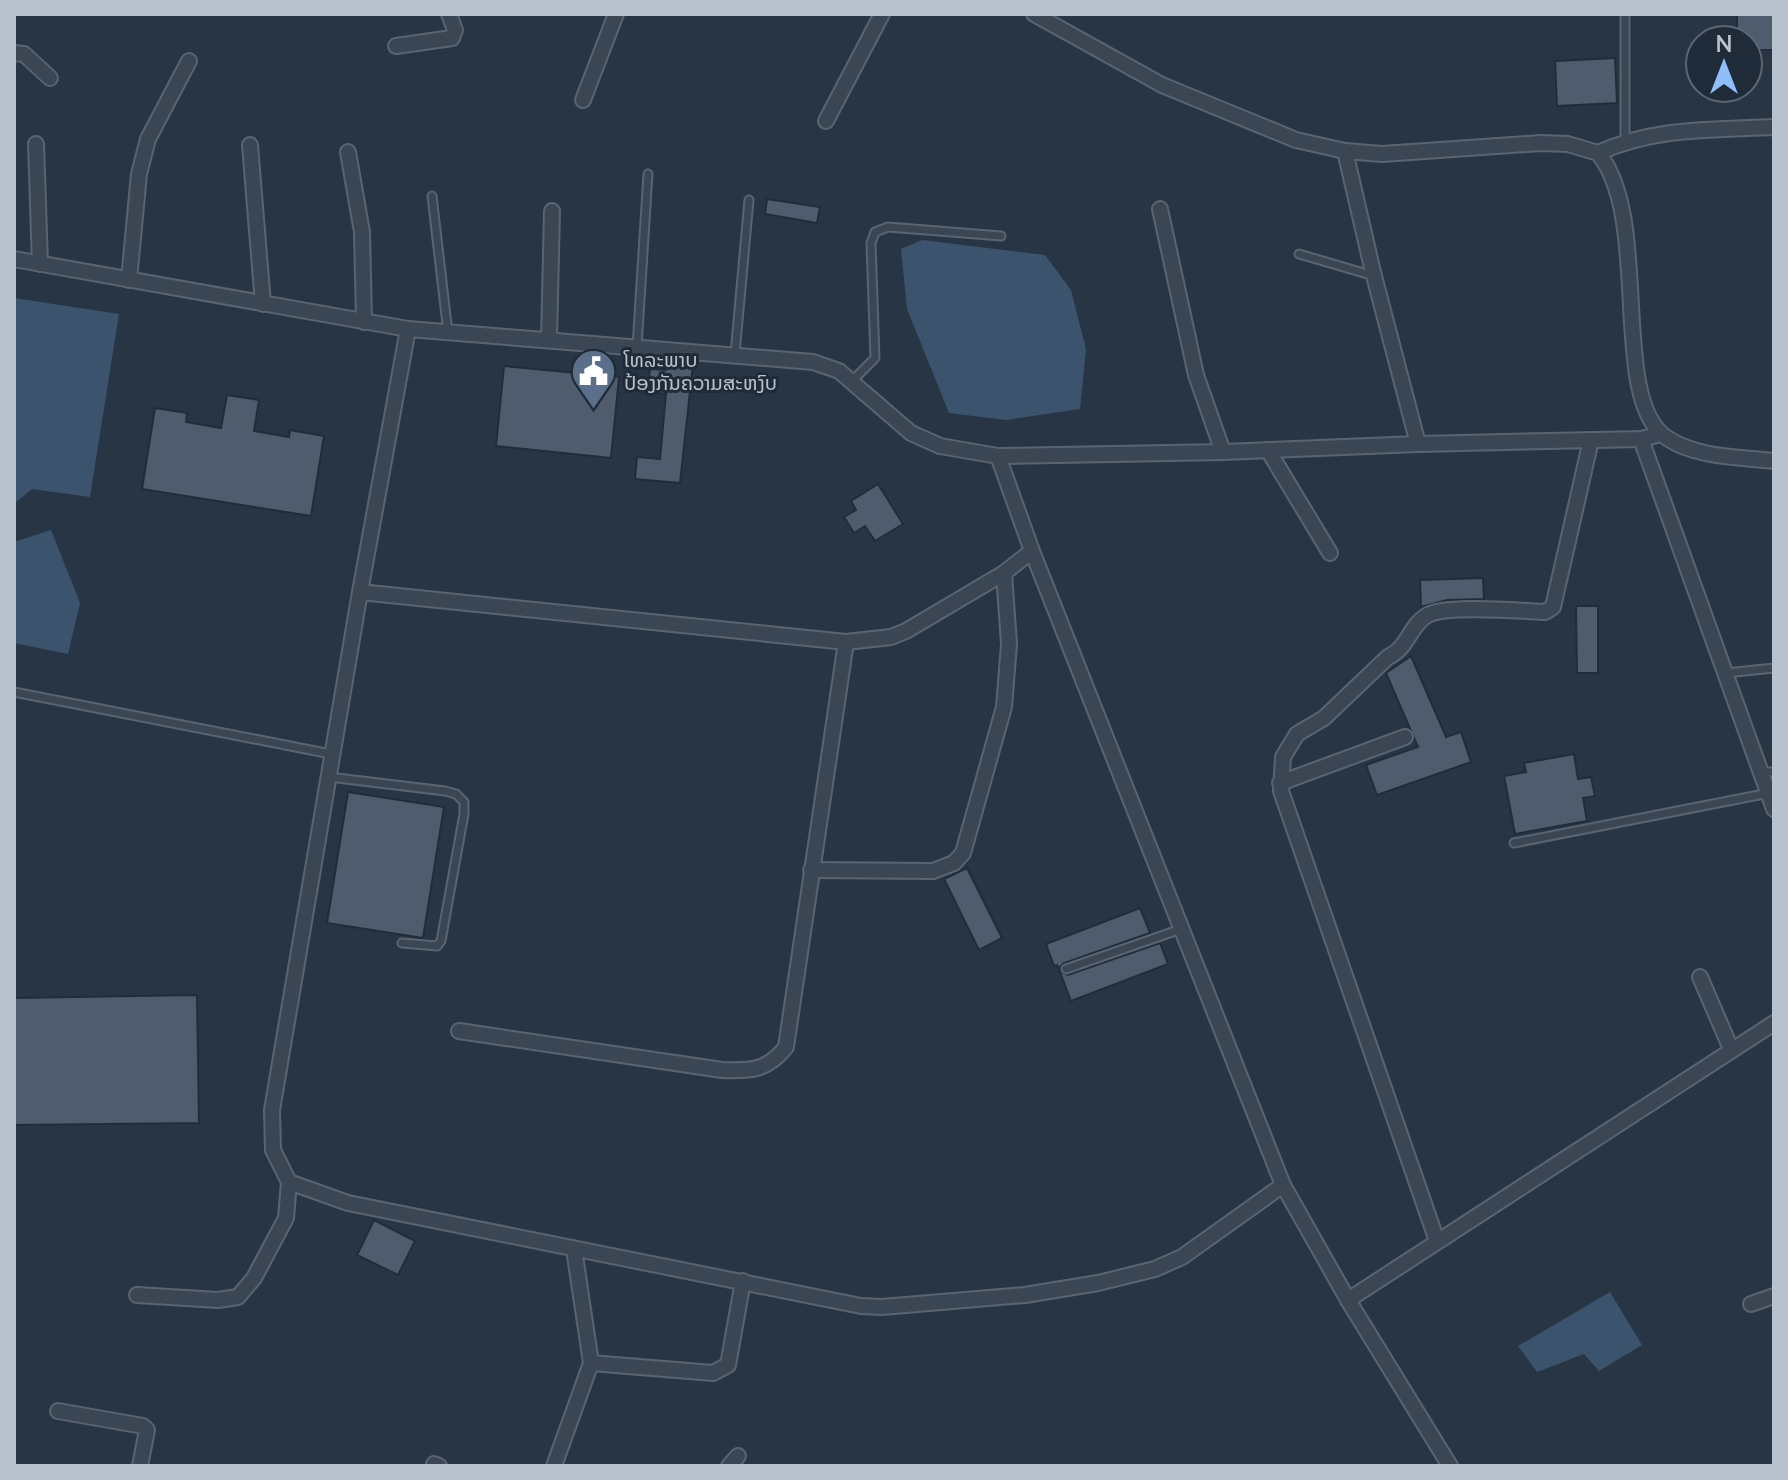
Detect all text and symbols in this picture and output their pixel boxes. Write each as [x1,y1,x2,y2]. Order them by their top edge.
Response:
north arrow [1684,24,1764,104]
text: N [1716,30,1732,57]
place label: ໂທລະພາບ ປ້ອງກັນຄວາມສະຫງົບ [623,347,777,394]
public building icon: ໂທລະພາບ ປ້ອງກັນຄວາມສະຫງົບ [569,348,617,411]

